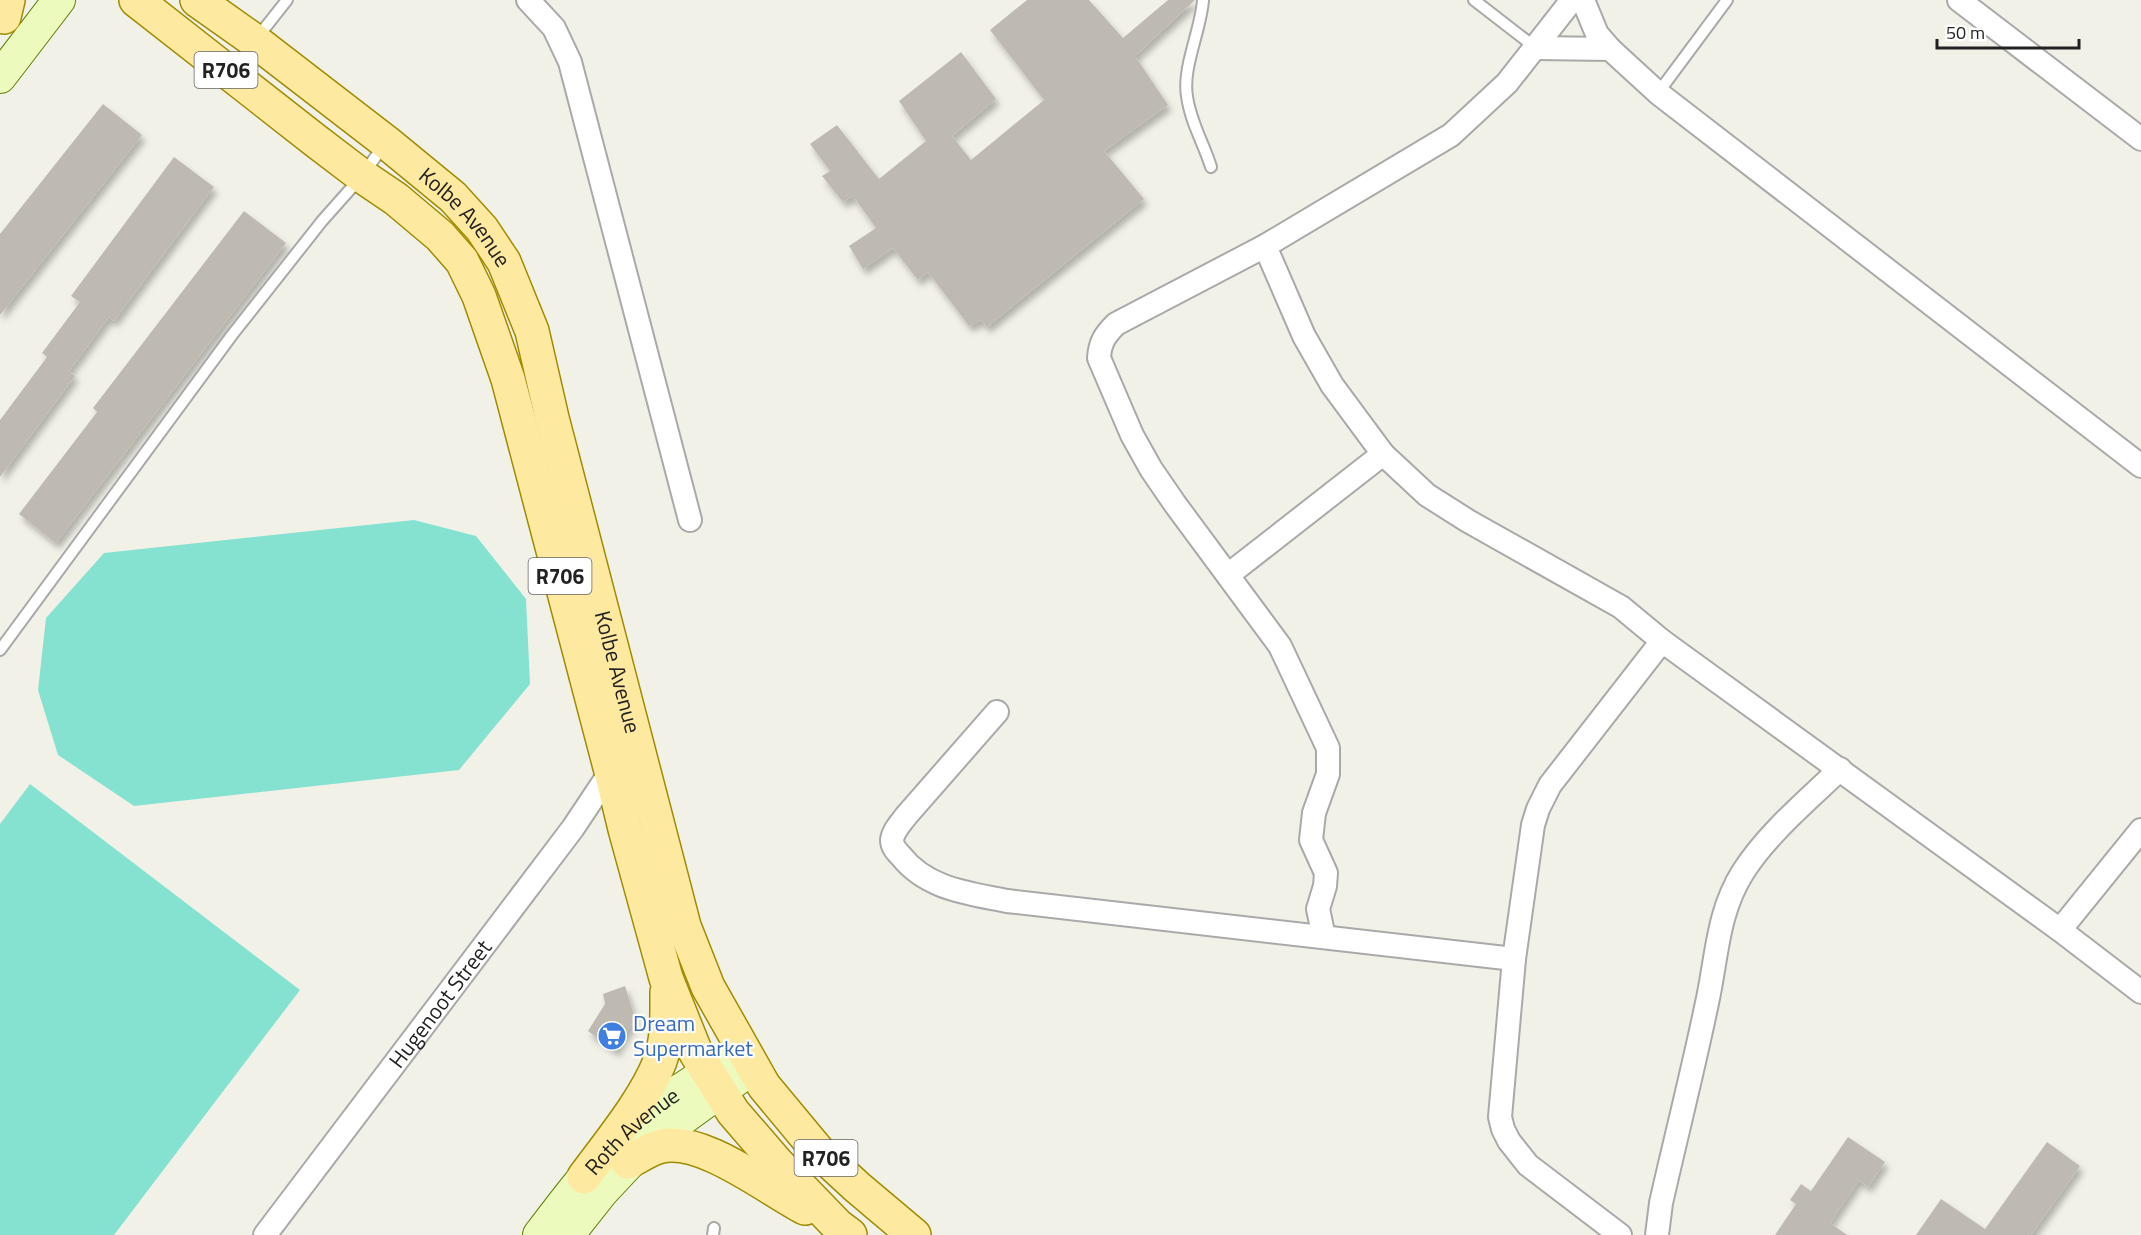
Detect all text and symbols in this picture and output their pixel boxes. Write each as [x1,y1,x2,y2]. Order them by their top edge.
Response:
scale bar [1937,12,2080,50]
text: 50 m [1946,19,1985,46]
road number: R706 [194,52,258,88]
street label: Kolbe Avenue [411,159,520,274]
road number: R706 [528,558,592,594]
street label: Kolbe Avenue [586,607,650,737]
street label: Hugenoot Street [380,932,500,1075]
place label: Dream Supermarket [633,1006,753,1065]
supermarket icon: Dream Supermarket [596,1020,628,1052]
street label: Roth Avenue [576,1079,686,1183]
road number: R706 [794,1140,858,1176]

